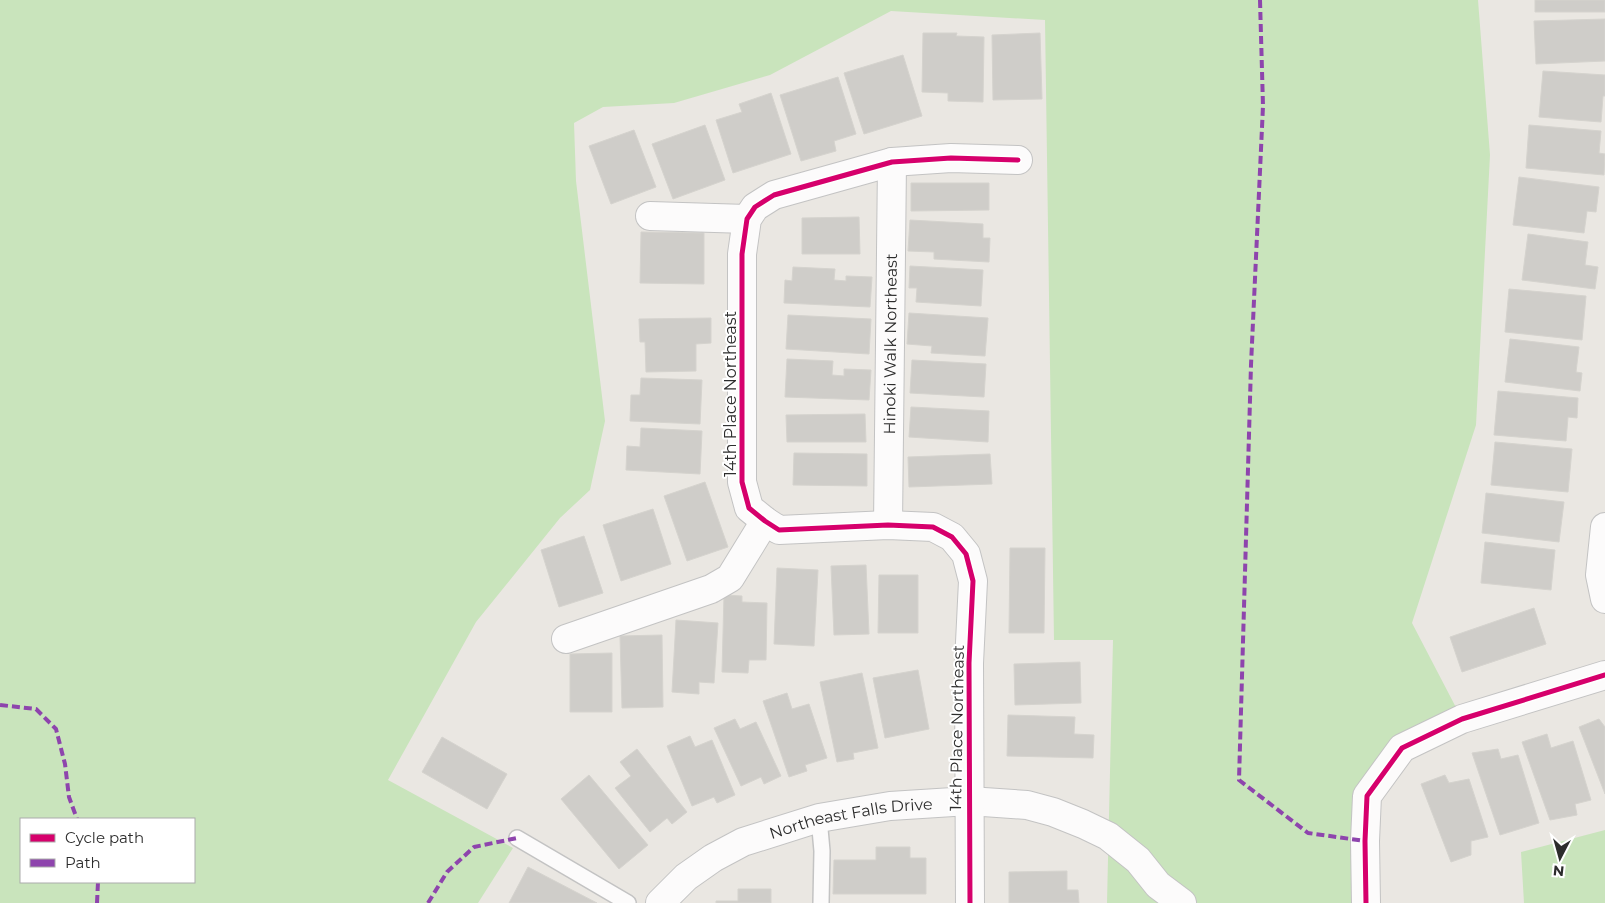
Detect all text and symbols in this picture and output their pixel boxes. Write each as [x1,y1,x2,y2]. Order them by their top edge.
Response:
street label: Hinoki Walk Northeast [879,253,900,435]
street label: 14th Place Northeast [721,311,740,477]
street label: 14th Place Northeast [946,644,968,811]
street label: Northeast Falls Drive [767,794,933,843]
legend [20,818,195,883]
text: Cycle path [65,828,144,847]
north arrow [1535,833,1585,883]
text: Path [65,853,101,872]
text: N [1552,861,1565,880]

